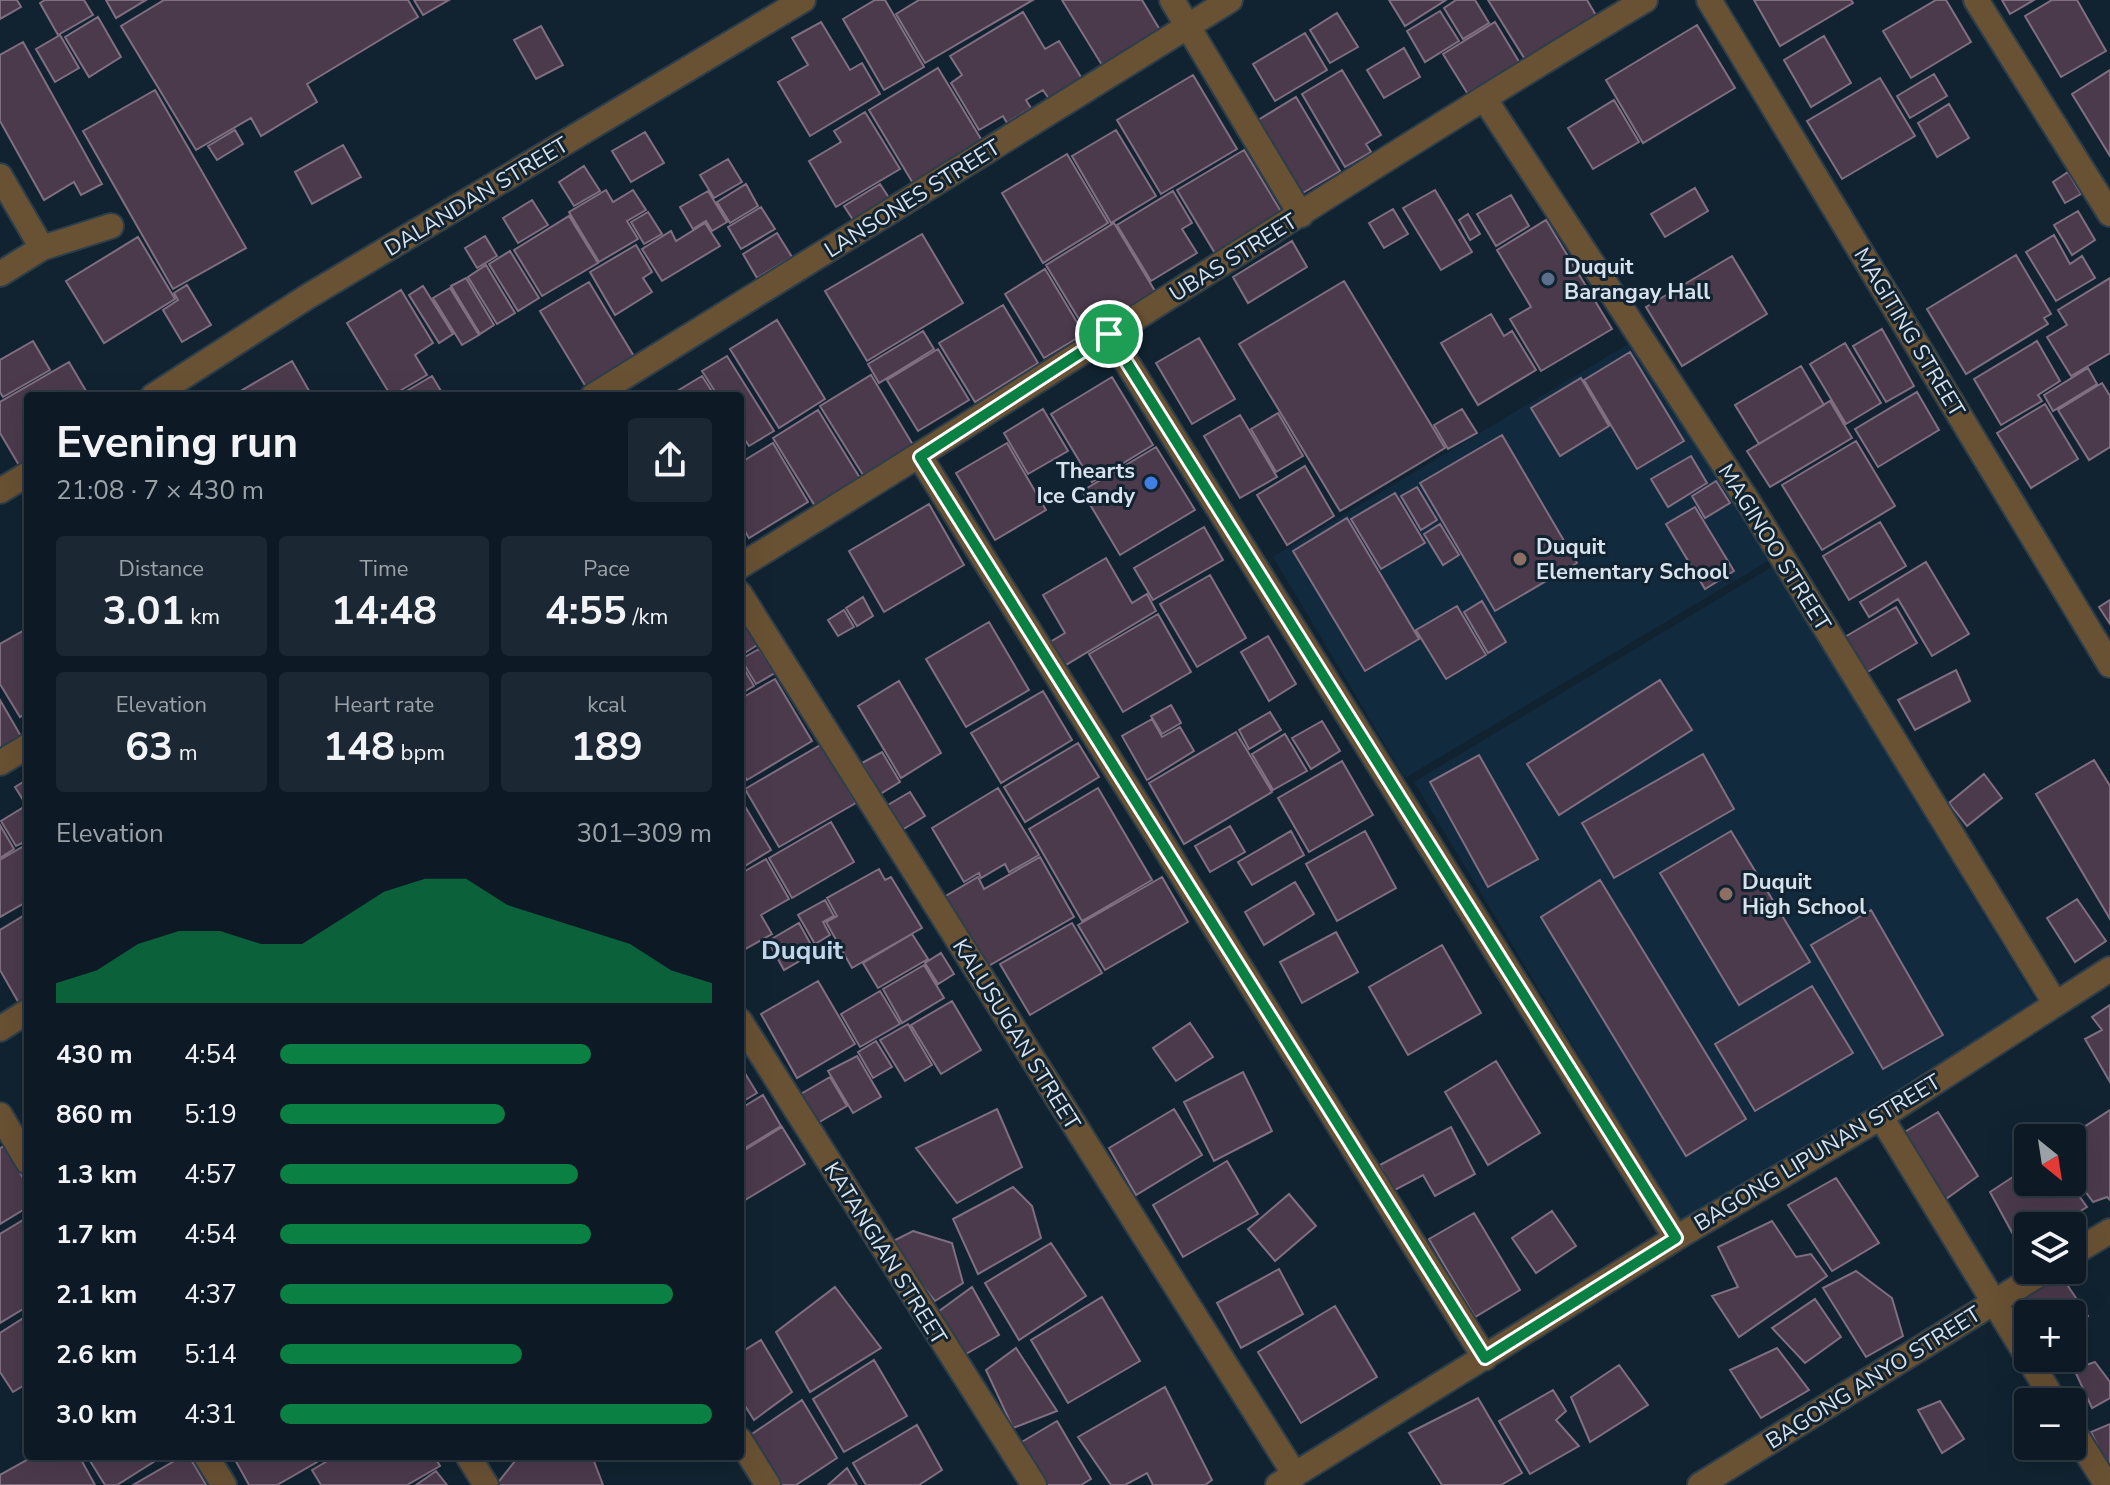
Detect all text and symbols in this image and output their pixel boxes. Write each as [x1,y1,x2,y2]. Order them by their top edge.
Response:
street label: DALANDAN STREET [379,130,575,264]
street label: LANSONES STREET [819,132,1007,265]
street label: UBAS STREET [1164,206,1304,309]
street label: MAGITING STREET [1847,242,1972,423]
place label: Duquit Barangay Hall [1564,252,1710,307]
marker: Duquit Barangay Hall [1539,270,1557,288]
pin [1075,300,1143,368]
icon: arrive [1087,312,1131,356]
text: Evening run [56,413,298,473]
button: share [628,418,712,502]
place label: Thearts Ice Candy [1037,456,1135,511]
street label: MAGINOO STREET [1711,458,1838,637]
text: 21:08 · 7 × 430 m [56,473,264,508]
marker: Thearts Ice Candy [1142,474,1160,492]
place label: Duquit Elementary School [1536,532,1729,587]
marker: Duquit Elementary School [1511,550,1529,568]
text: Distance [119,554,204,584]
text: Time [360,554,408,584]
text: Pace [583,554,630,584]
text: 3.01 [103,584,185,638]
text: 14:48 [331,584,437,638]
text: 4:55 [545,584,627,638]
text: km [185,602,220,632]
text: /km [627,602,668,632]
text: Elevation [116,690,207,720]
text: Heart rate [334,690,434,720]
text: kcal [587,690,626,720]
text: 63 [125,720,173,774]
text: 148 [323,720,395,774]
text: 189 [571,720,643,774]
text: m [173,738,198,768]
text: bpm [395,738,445,768]
text: Elevation [56,816,164,851]
text: 301–309 m [576,816,712,851]
place label: Duquit High School [1742,867,1866,922]
marker: Duquit High School [1717,885,1735,903]
district label: Duquit [761,933,844,968]
street label: KALUSUGAN STREET [945,933,1088,1136]
text: 430 m [56,1037,133,1072]
text: 4:54 [184,1037,237,1072]
street label: BAGONG LIPUNAN STREET [1689,1067,1947,1239]
text: 860 m [56,1097,133,1132]
text: 5:19 [184,1097,237,1132]
north arrow [2014,1124,2086,1196]
map controls [2014,1124,2086,1460]
street label: KATANGIAN STREET [817,1156,954,1351]
text: 1.3 km [56,1157,137,1192]
text: 4:57 [184,1157,237,1192]
button: layers [2014,1212,2086,1284]
text: 1.7 km [56,1217,137,1252]
text: 4:54 [184,1217,237,1252]
text: 2.1 km [56,1277,137,1312]
text: 4:37 [184,1277,237,1312]
street label: BAGONG ANYO STREET [1760,1299,1987,1456]
button: + [2014,1300,2086,1372]
text: 2.6 km [56,1337,137,1372]
text: 5:14 [184,1337,237,1372]
button: − [2014,1388,2086,1460]
text: 3.0 km [56,1397,137,1432]
text: 4:31 [184,1397,237,1432]

